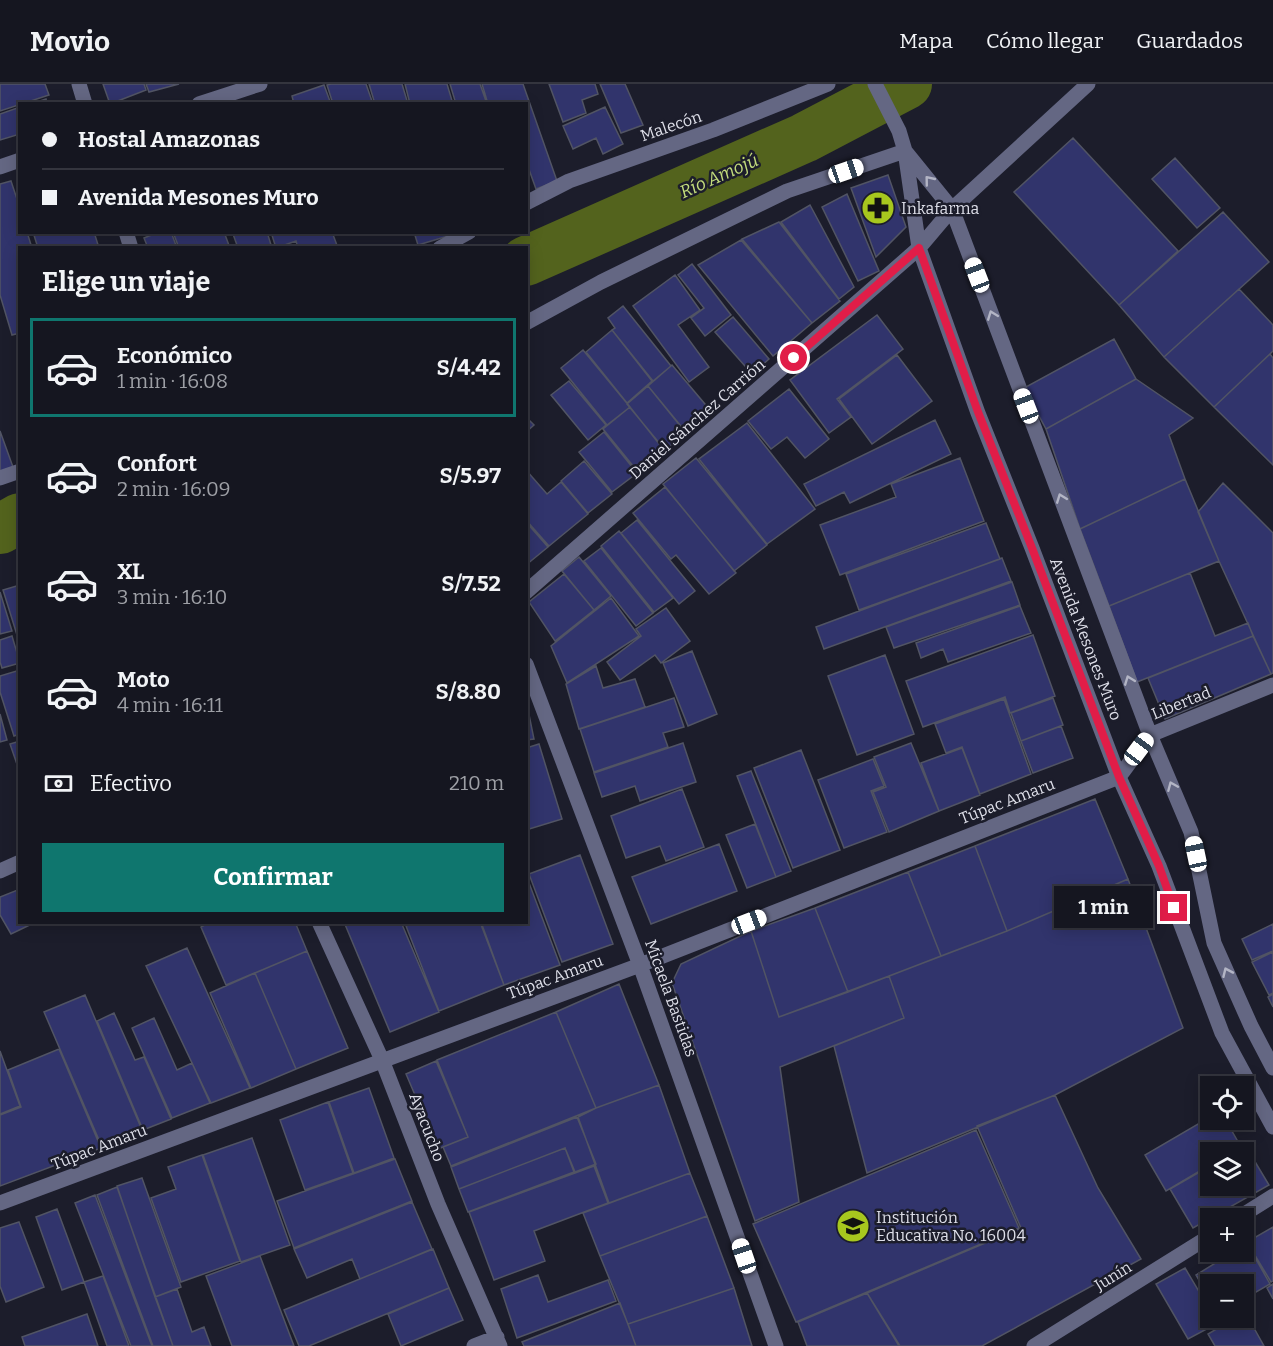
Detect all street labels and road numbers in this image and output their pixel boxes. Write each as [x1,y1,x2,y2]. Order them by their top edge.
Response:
street label: Malecón [638,107,704,145]
street label: Daniel Sánchez Carrión [625,355,769,483]
street label: Avenida Mesones Muro [1046,555,1126,723]
street label: Libertad [1149,682,1214,723]
street label: Túpac Amaru [957,774,1057,828]
street label: Micaela Bastidas [641,937,701,1059]
street label: Túpac Amaru [504,951,606,1003]
street label: Ayacucho [405,1090,449,1164]
street label: Túpac Amaru [49,1120,149,1174]
street label: Junín [1090,1257,1135,1295]

